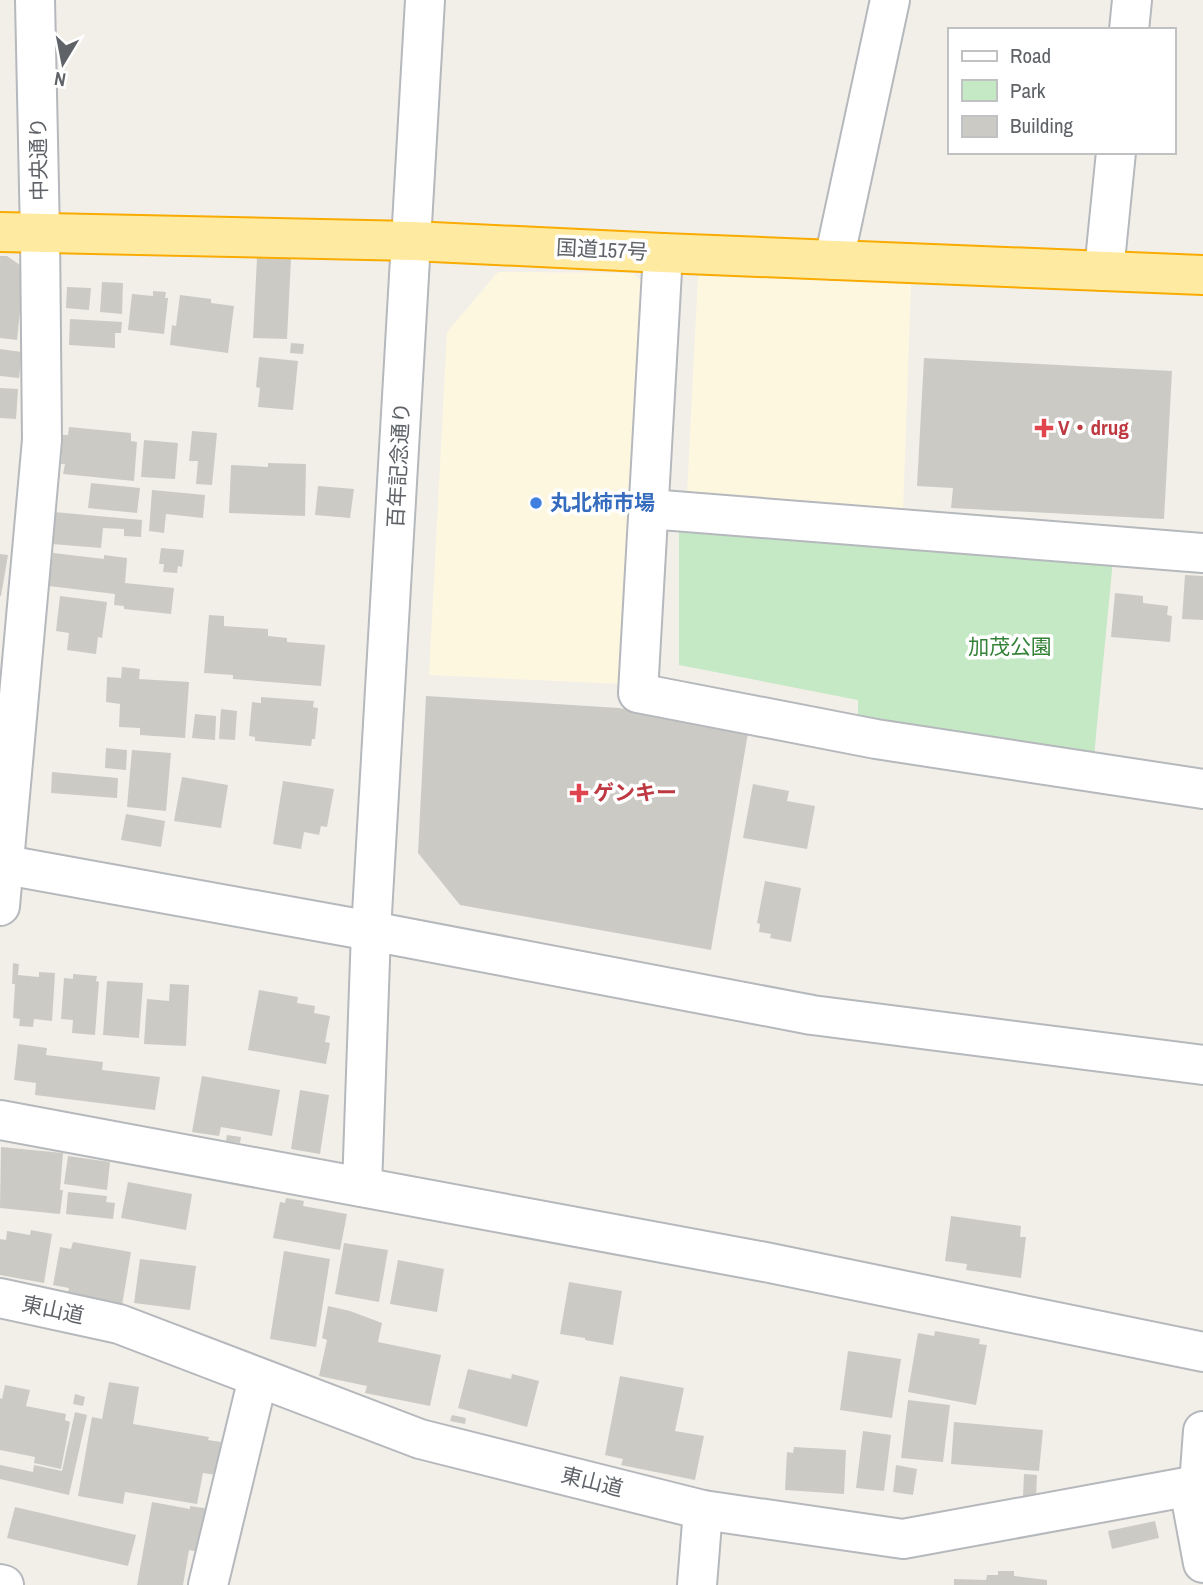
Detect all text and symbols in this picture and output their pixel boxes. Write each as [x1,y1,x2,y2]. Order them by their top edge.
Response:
north arrow [28,28,98,98]
legend [948,28,1175,154]
text: Road [1010,41,1051,70]
text: N [52,66,68,94]
text: Park [1010,76,1046,105]
text: Building [1010,111,1074,140]
street label: 中央通り [23,117,54,201]
street label: 国道157号 [555,233,649,266]
street label: 百年記念通り [381,401,416,529]
place label: V・drug [1058,413,1129,442]
marker: V・drug [1036,420,1052,436]
place label: 丸北柿市場 [550,488,655,517]
marker: 丸北柿市場 [528,495,544,511]
park label: 加茂公園 [968,632,1052,661]
place label: ゲンキー [593,778,677,807]
marker: ゲンキー [571,785,587,801]
street label: 東山道 [19,1289,87,1330]
street label: 東山道 [558,1460,626,1503]

